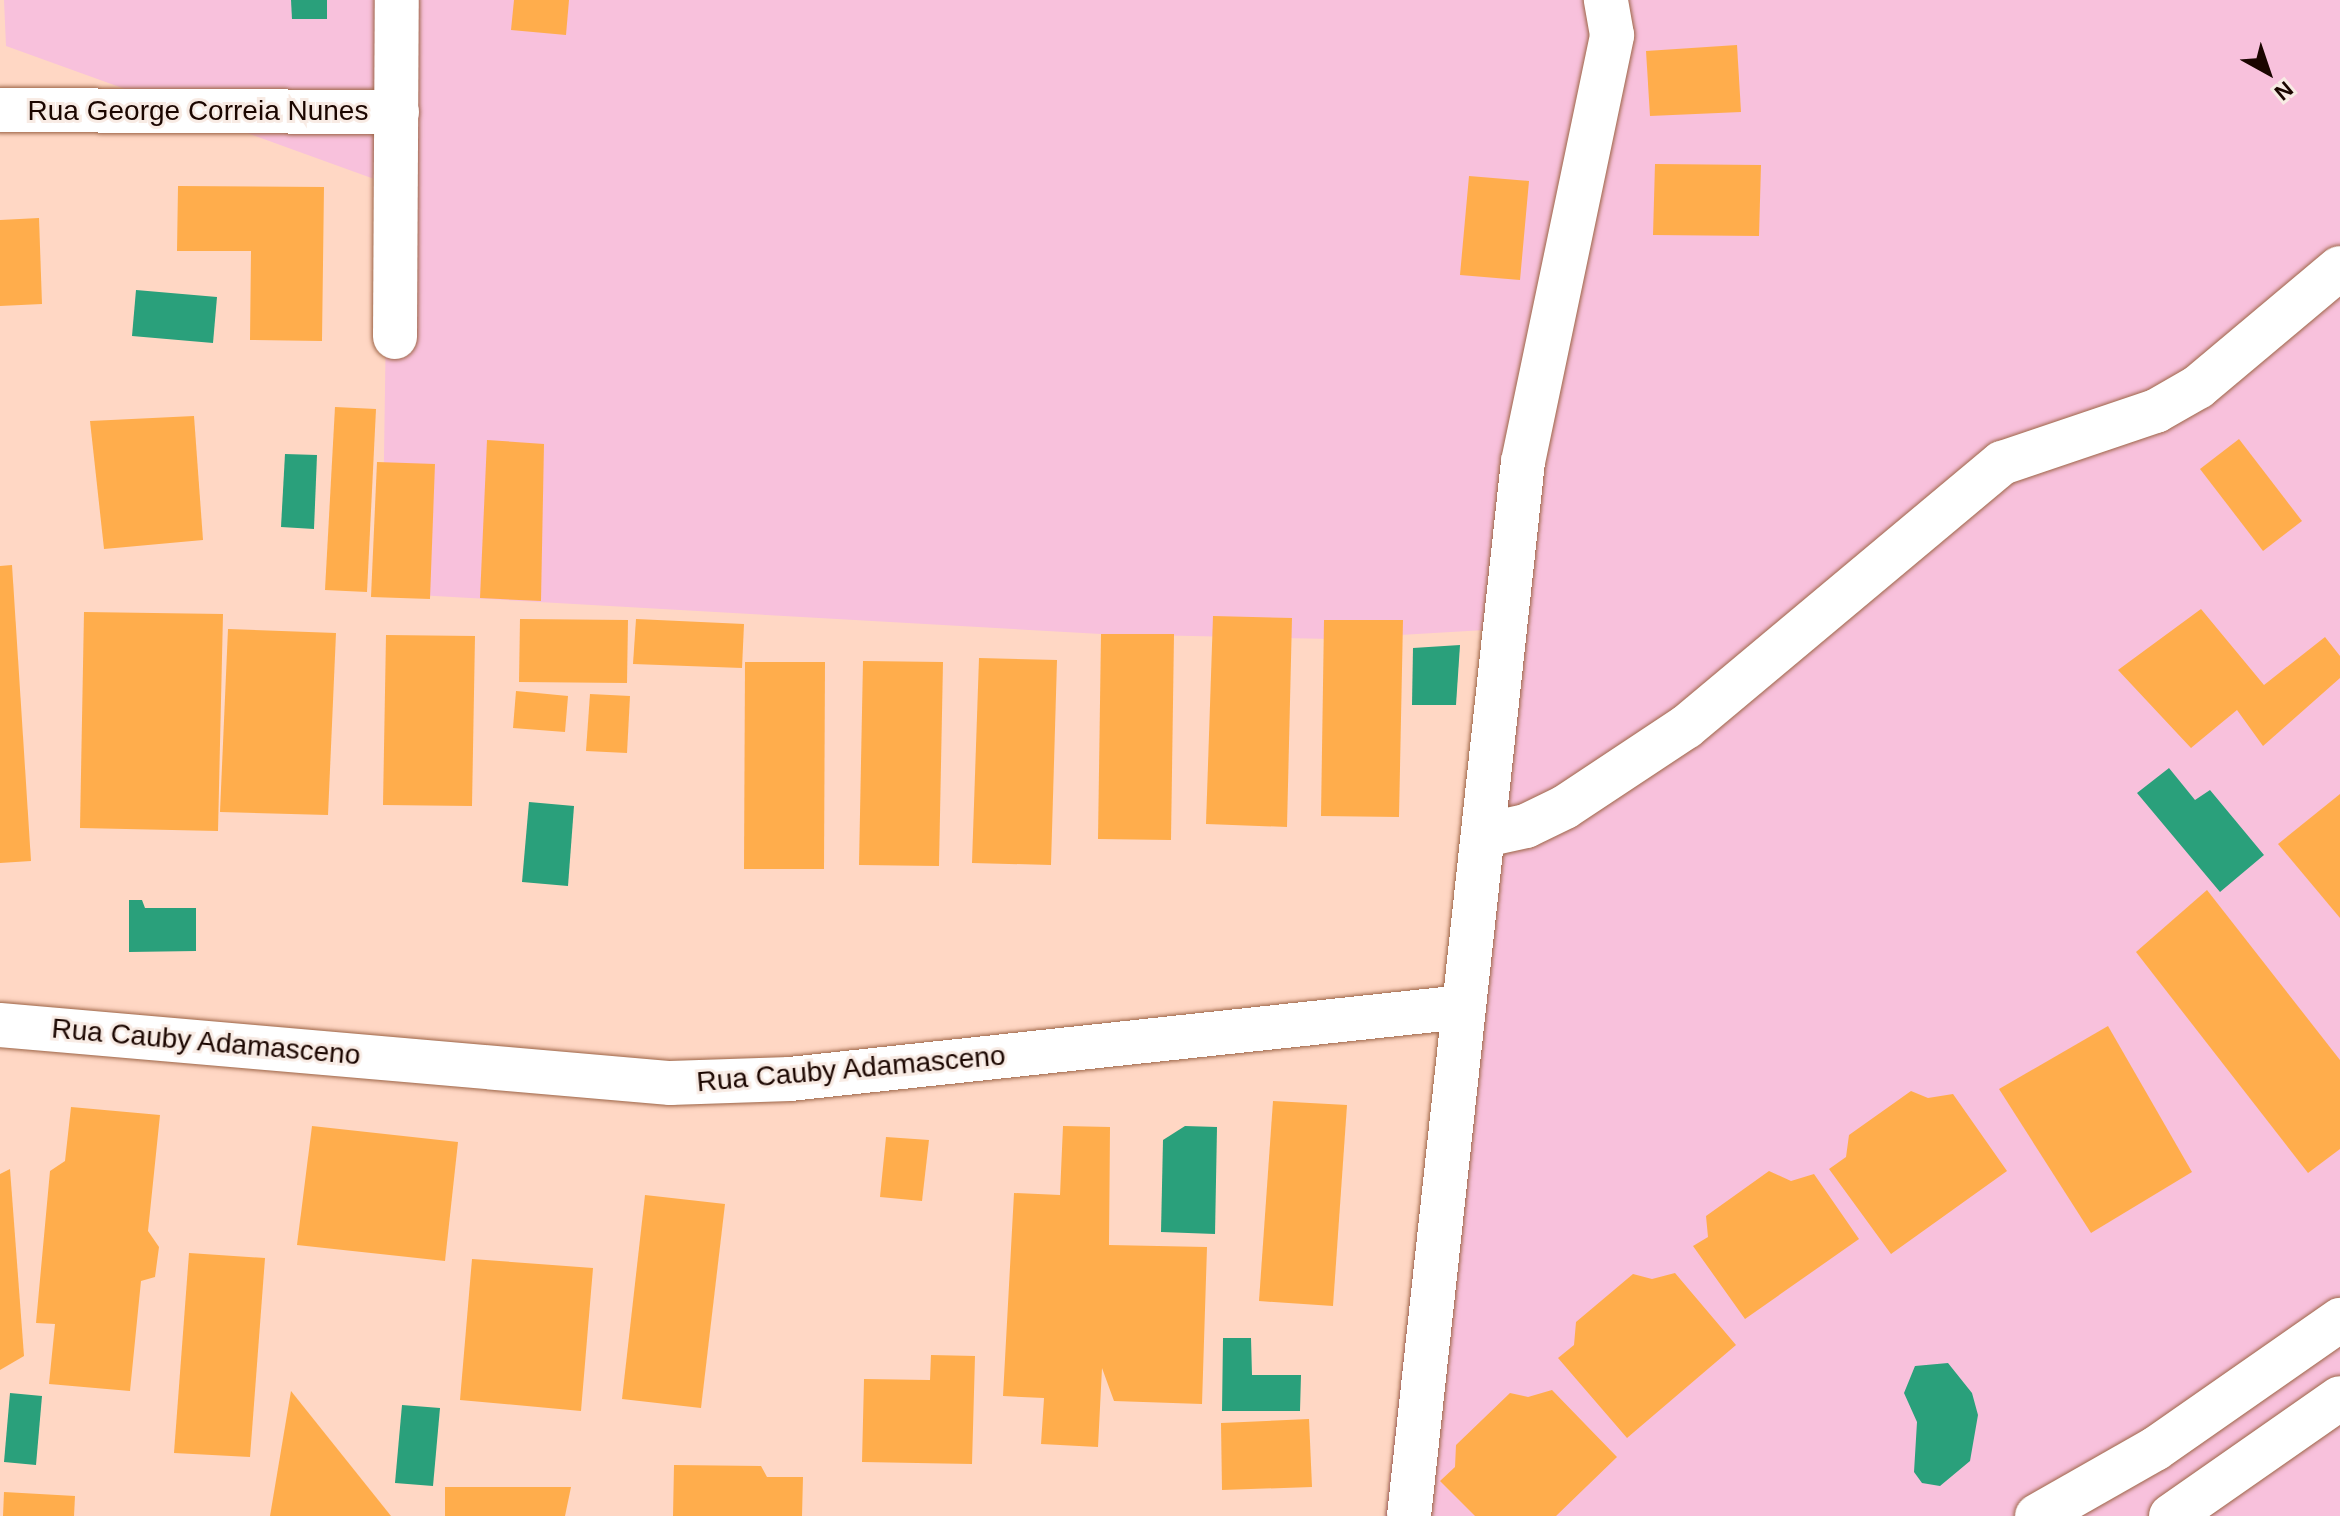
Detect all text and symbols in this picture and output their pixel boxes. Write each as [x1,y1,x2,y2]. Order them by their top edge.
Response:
north arrow [2228,32,2308,112]
text: N [2270,76,2298,105]
street label: Rua George Correia Nunes [28,94,368,128]
street label: Rua Cauby Adamasceno [49,1012,363,1072]
street label: Rua Cauby Adamasceno [694,1039,1008,1099]

